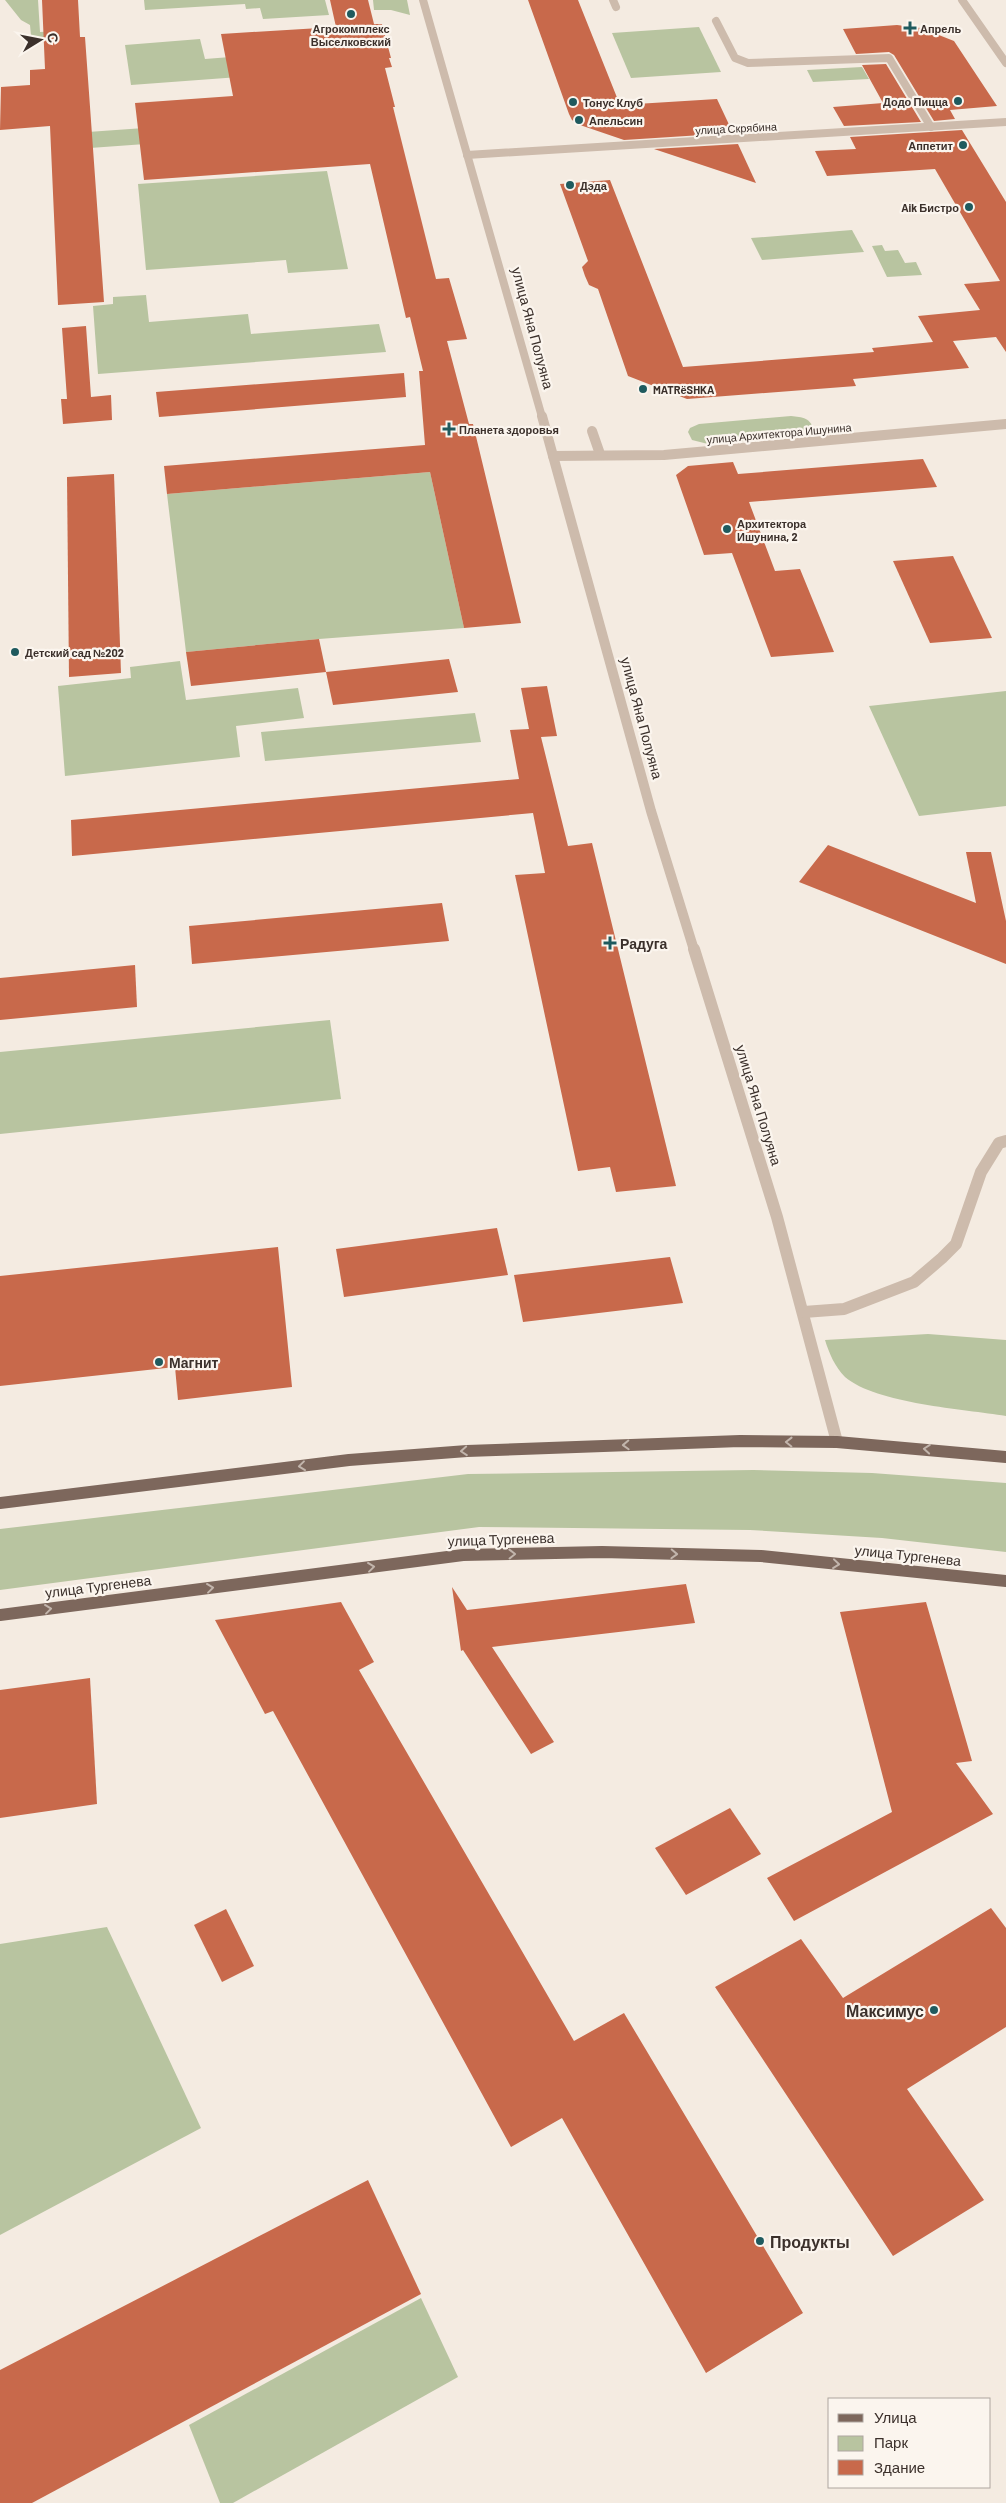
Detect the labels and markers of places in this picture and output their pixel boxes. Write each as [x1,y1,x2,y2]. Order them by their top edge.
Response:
marker: Агрокомплекс Выселковский [345,8,357,20]
place label: Агрокомплекс Выселковский [311,22,391,48]
marker: Апрель [904,22,916,34]
place label: Апрель [920,22,961,35]
place label: Додо Пицца [883,95,949,108]
marker: Додо Пицца [952,95,964,107]
marker: Тонус Клуб [567,96,579,108]
place label: Тонус Клуб [583,96,643,109]
marker: Апельсин [573,114,585,126]
place label: Апельсин [589,114,643,127]
place label: Аппетит [908,139,954,152]
marker: Аппетит [957,139,969,151]
marker: Дэда [564,179,576,191]
place label: Дэда [580,179,608,192]
place label: Aik Бистро [901,201,959,214]
marker: Aik Бистро [963,201,975,213]
marker: MATRёSHKA [637,383,649,395]
place label: MATRёSHKA [653,383,715,396]
marker: Планета здоровья [443,423,455,435]
place label: Планета здоровья [459,423,559,436]
place label: Архитектора Ишунина, 2 [737,517,807,543]
marker: Архитектора Ишунина, 2 [721,523,733,535]
marker: Детский сад №202 [9,646,21,658]
place label: Детский сад №202 [25,646,124,659]
place label: Радуга [620,935,668,952]
marker: Радуга [604,937,616,949]
place label: Магнит [169,1354,219,1371]
marker: Магнит [153,1356,165,1368]
place label: Максимус [846,2001,924,2020]
marker: Максимус [928,2004,940,2016]
place label: Продукты [770,2232,850,2251]
marker: Продукты [754,2235,766,2247]

